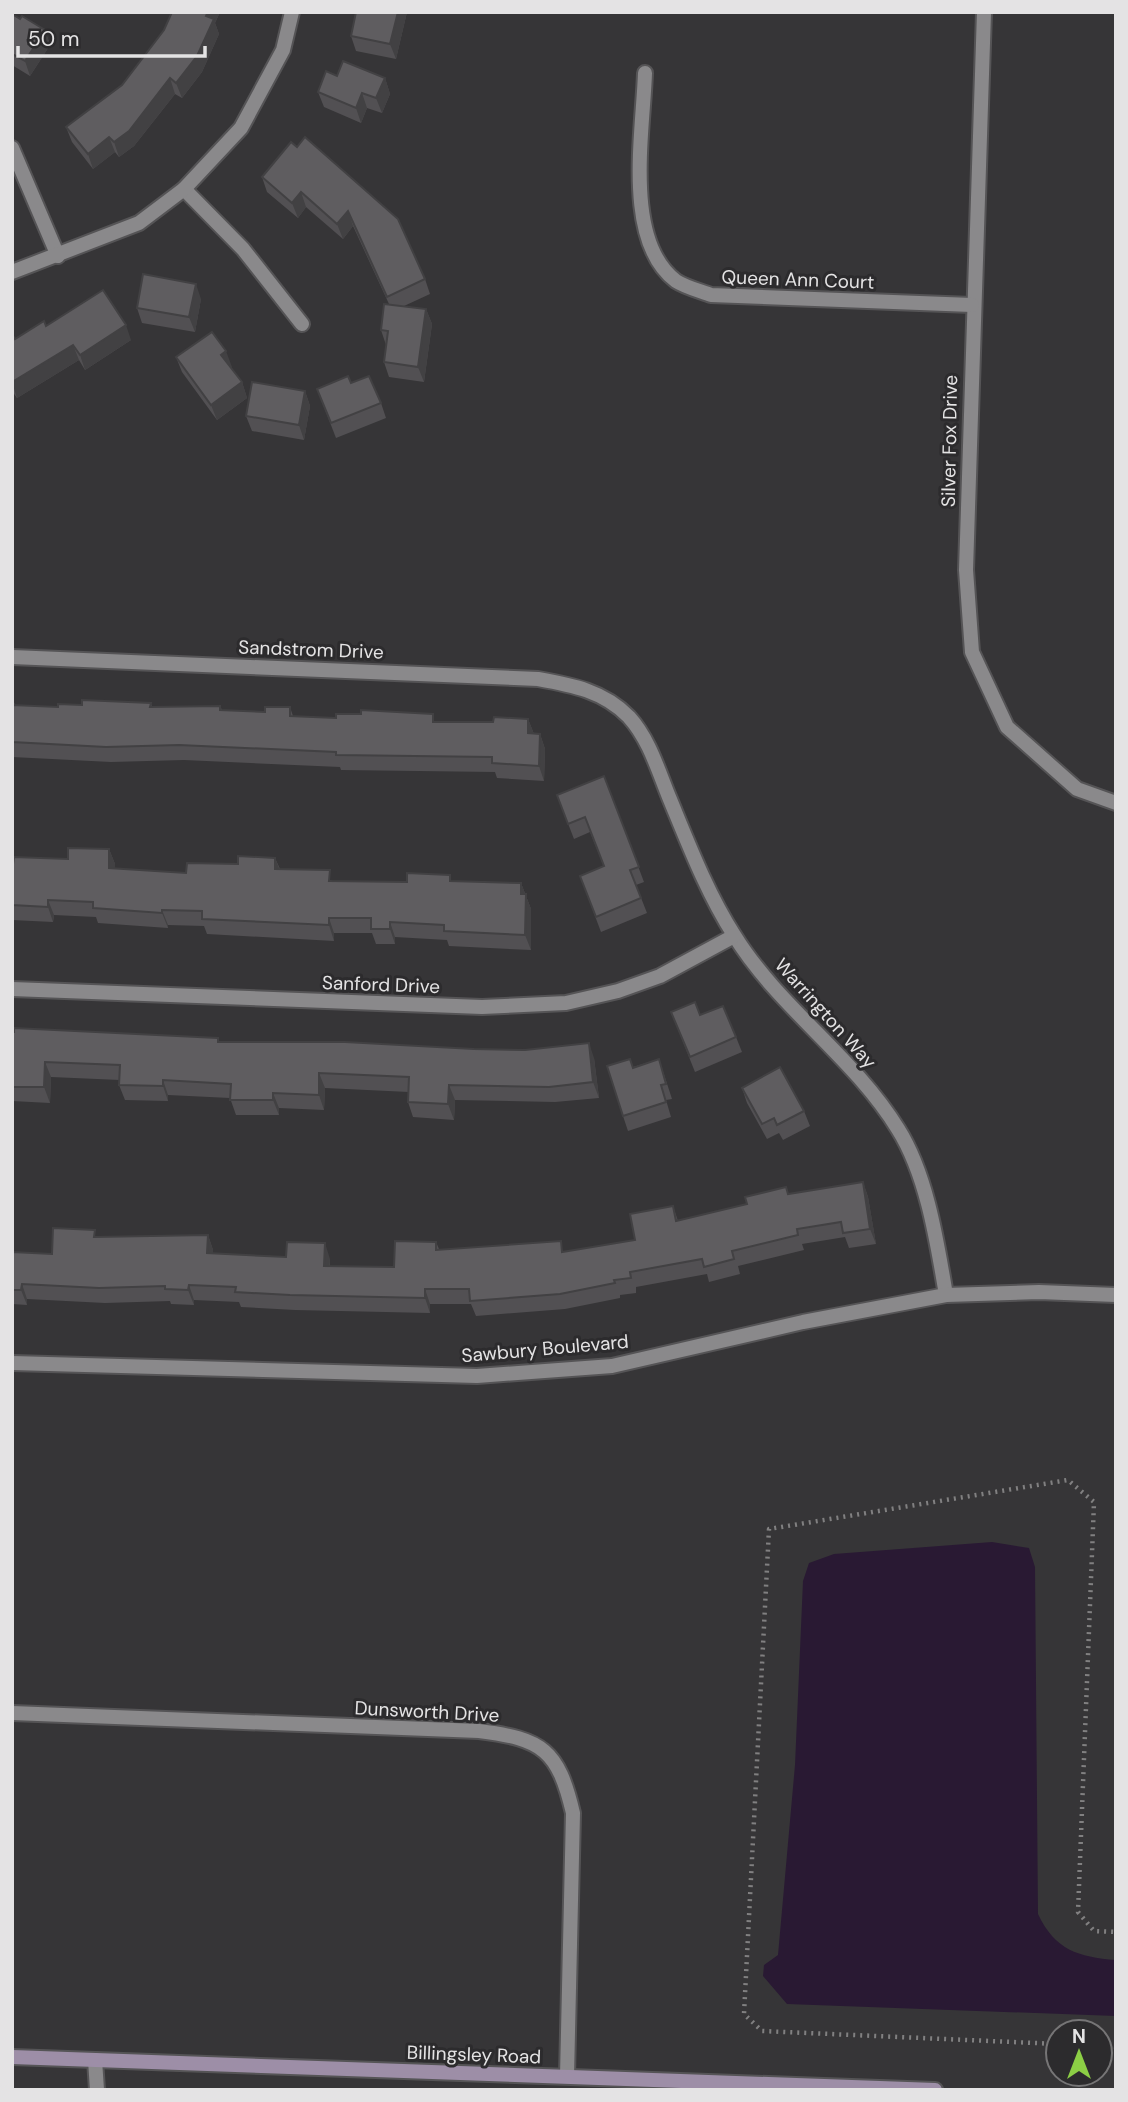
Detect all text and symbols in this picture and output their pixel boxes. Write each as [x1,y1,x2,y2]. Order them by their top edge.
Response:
scale bar [18,14,205,58]
text: 50 m [28,25,79,53]
street label: Queen Ann Court [721,264,875,295]
street label: Silver Fox Drive [936,375,963,507]
street label: Sandstrom Drive [238,634,384,665]
street label: Warrington Way [769,953,882,1074]
street label: Sanford Drive [321,970,441,999]
street label: Sawbury Boulevard [460,1329,630,1368]
street label: Dunsworth Drive [354,1695,500,1728]
north arrow [1044,2018,1114,2088]
text: N [1072,2024,1086,2049]
street label: Billingsley Road [406,2040,542,2069]

